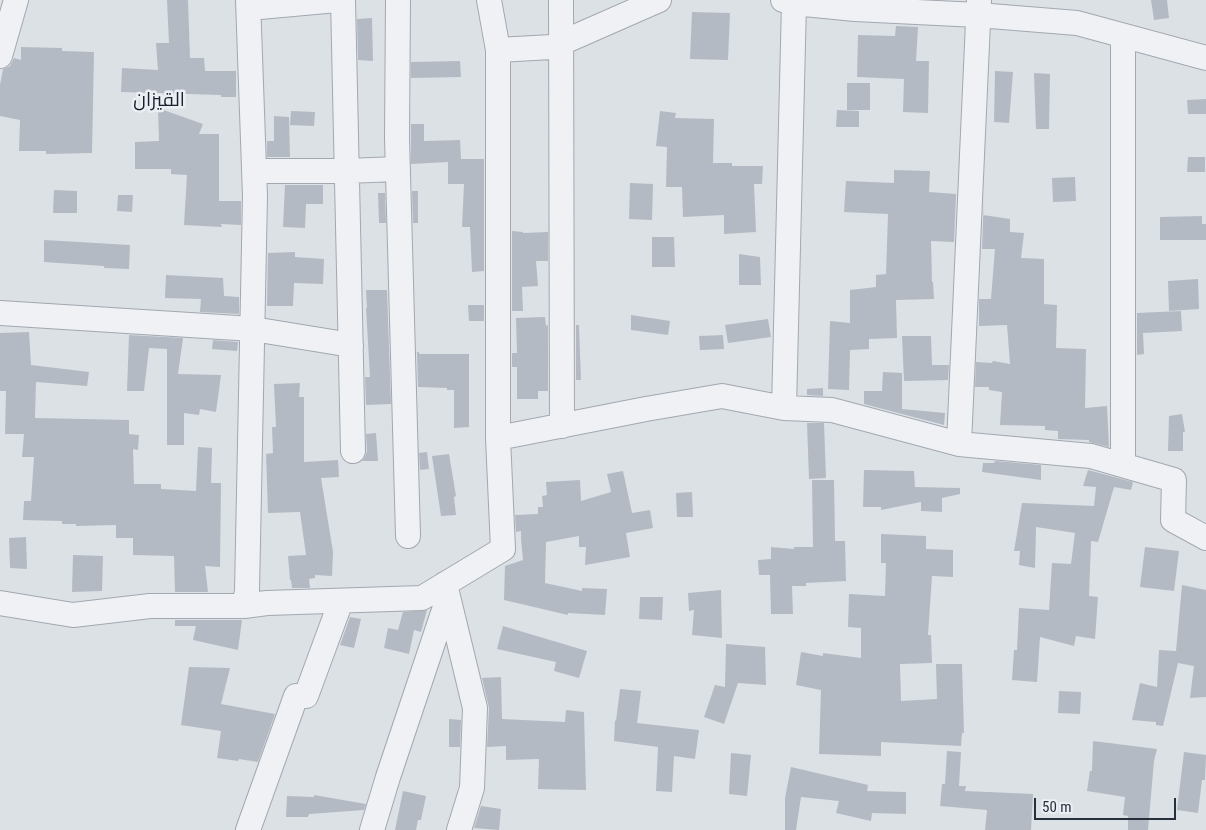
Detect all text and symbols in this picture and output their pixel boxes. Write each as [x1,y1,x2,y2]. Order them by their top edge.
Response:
district label: القيزان [133,90,185,112]
scale bar [1036,788,1178,820]
text: 50 m [1042,798,1072,816]

